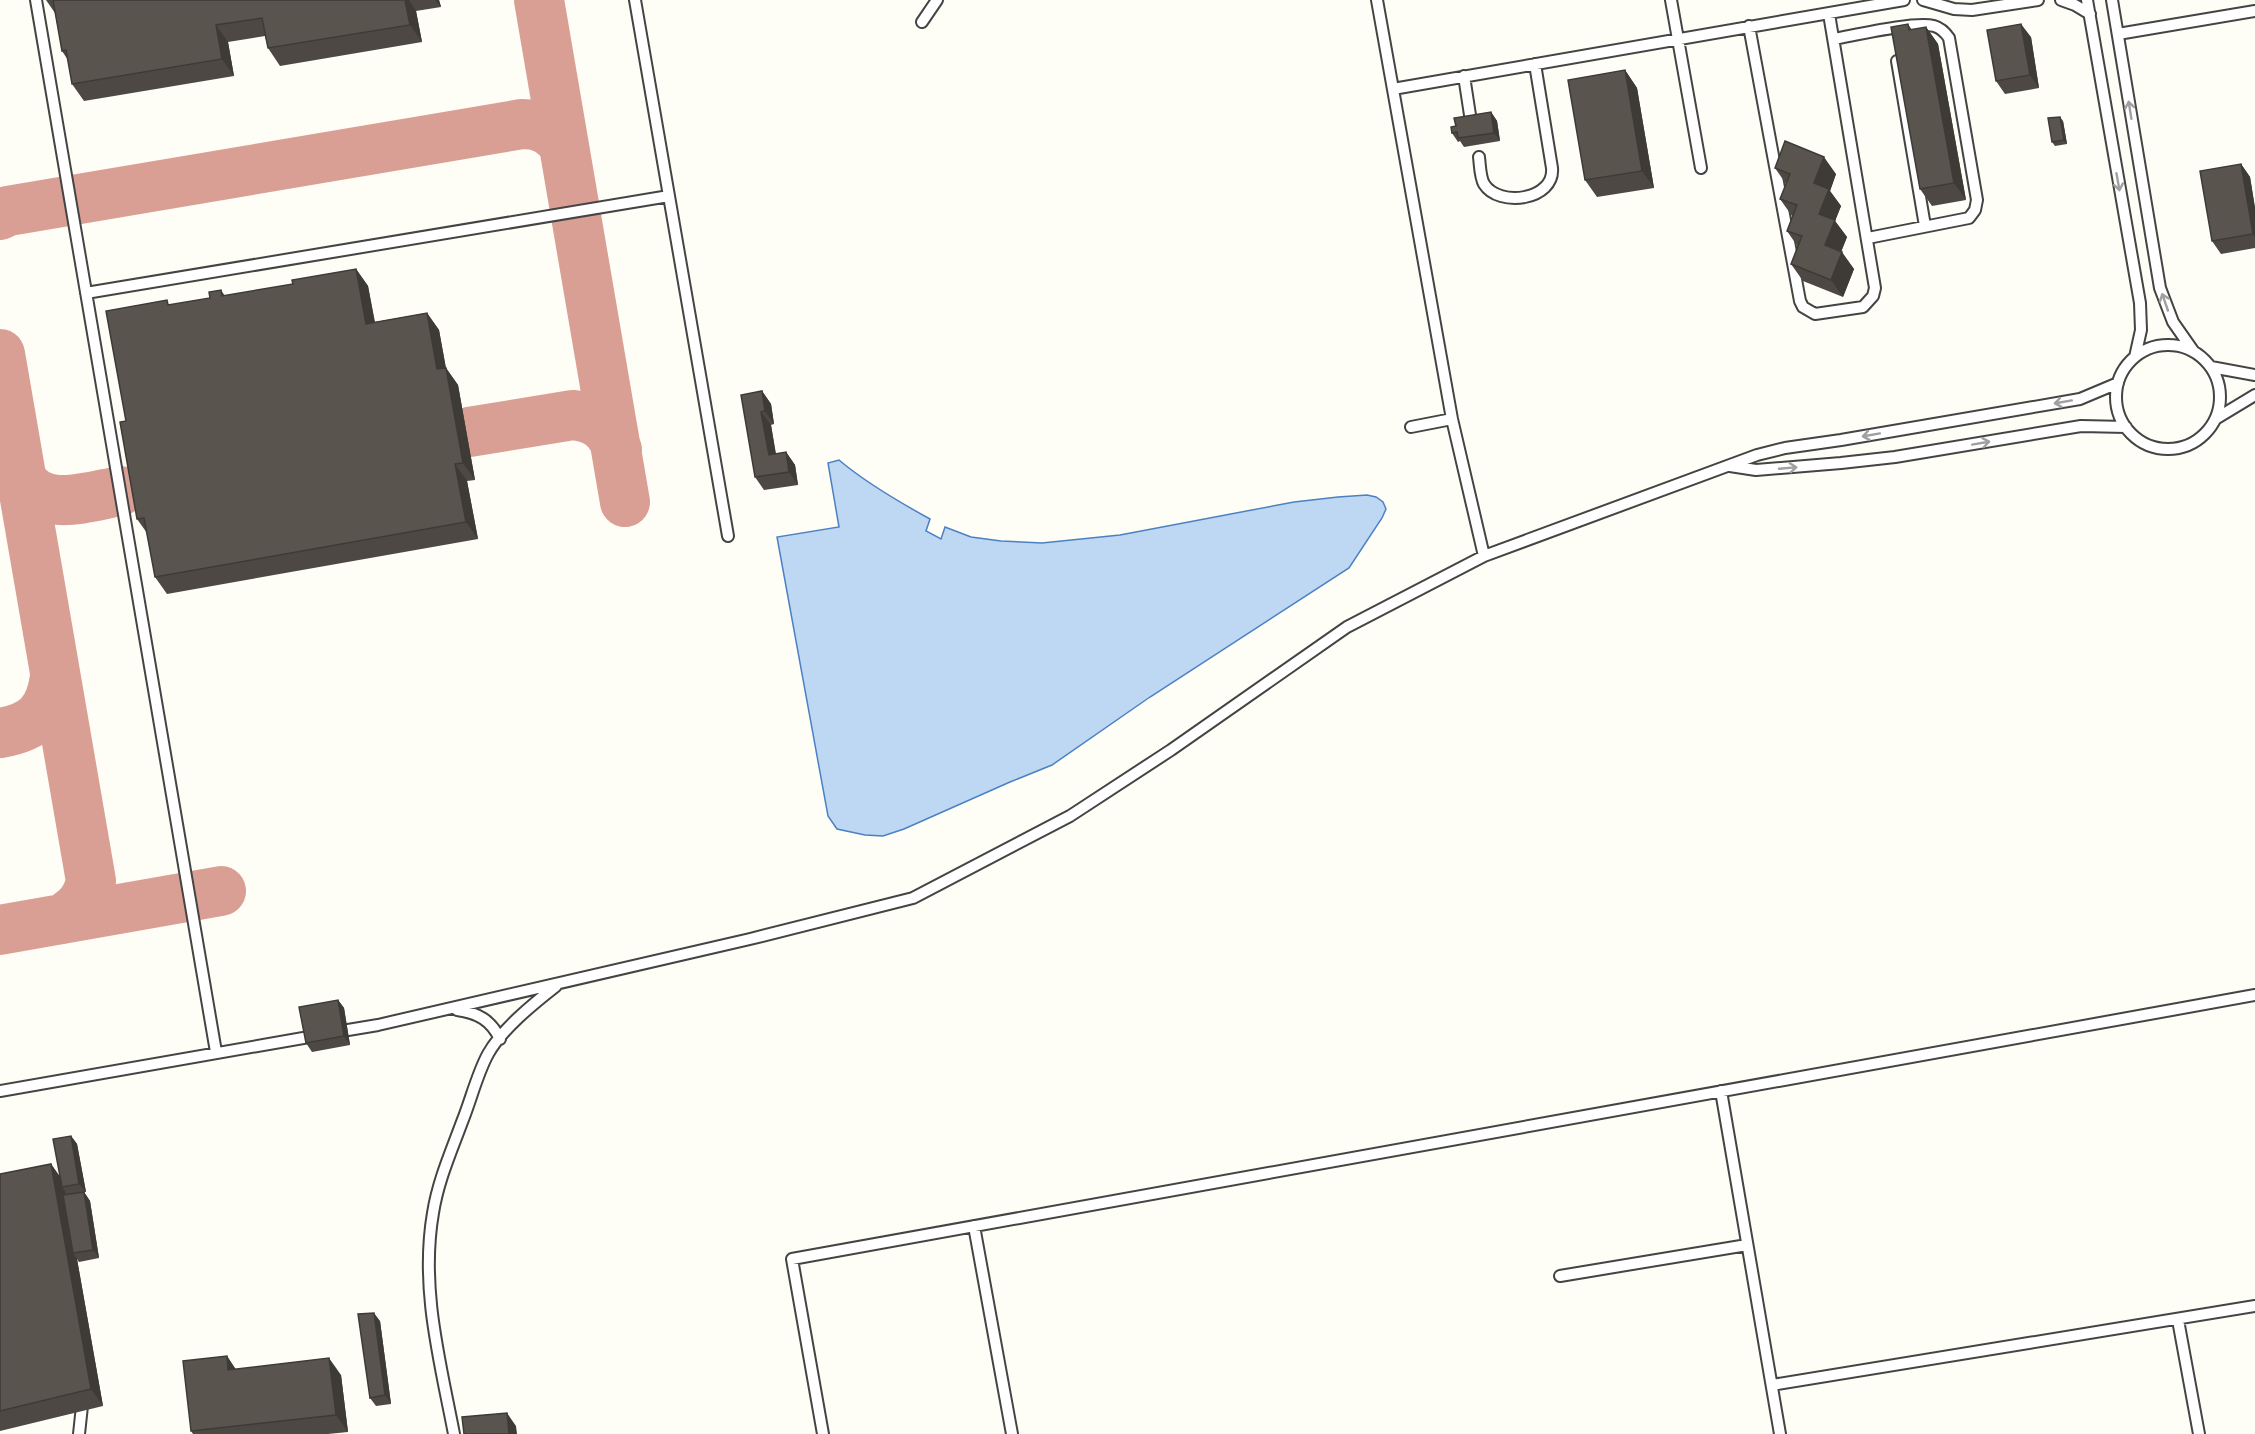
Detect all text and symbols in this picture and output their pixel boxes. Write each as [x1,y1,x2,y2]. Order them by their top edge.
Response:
one-way arrow [2125,101,2136,120]
one-way arrow [2113,172,2124,191]
one-way arrow [2158,293,2169,312]
one-way arrow [2053,396,2073,407]
one-way arrow [1861,430,1881,441]
one-way arrow [1971,437,1991,448]
one-way arrow [1778,462,1797,473]

